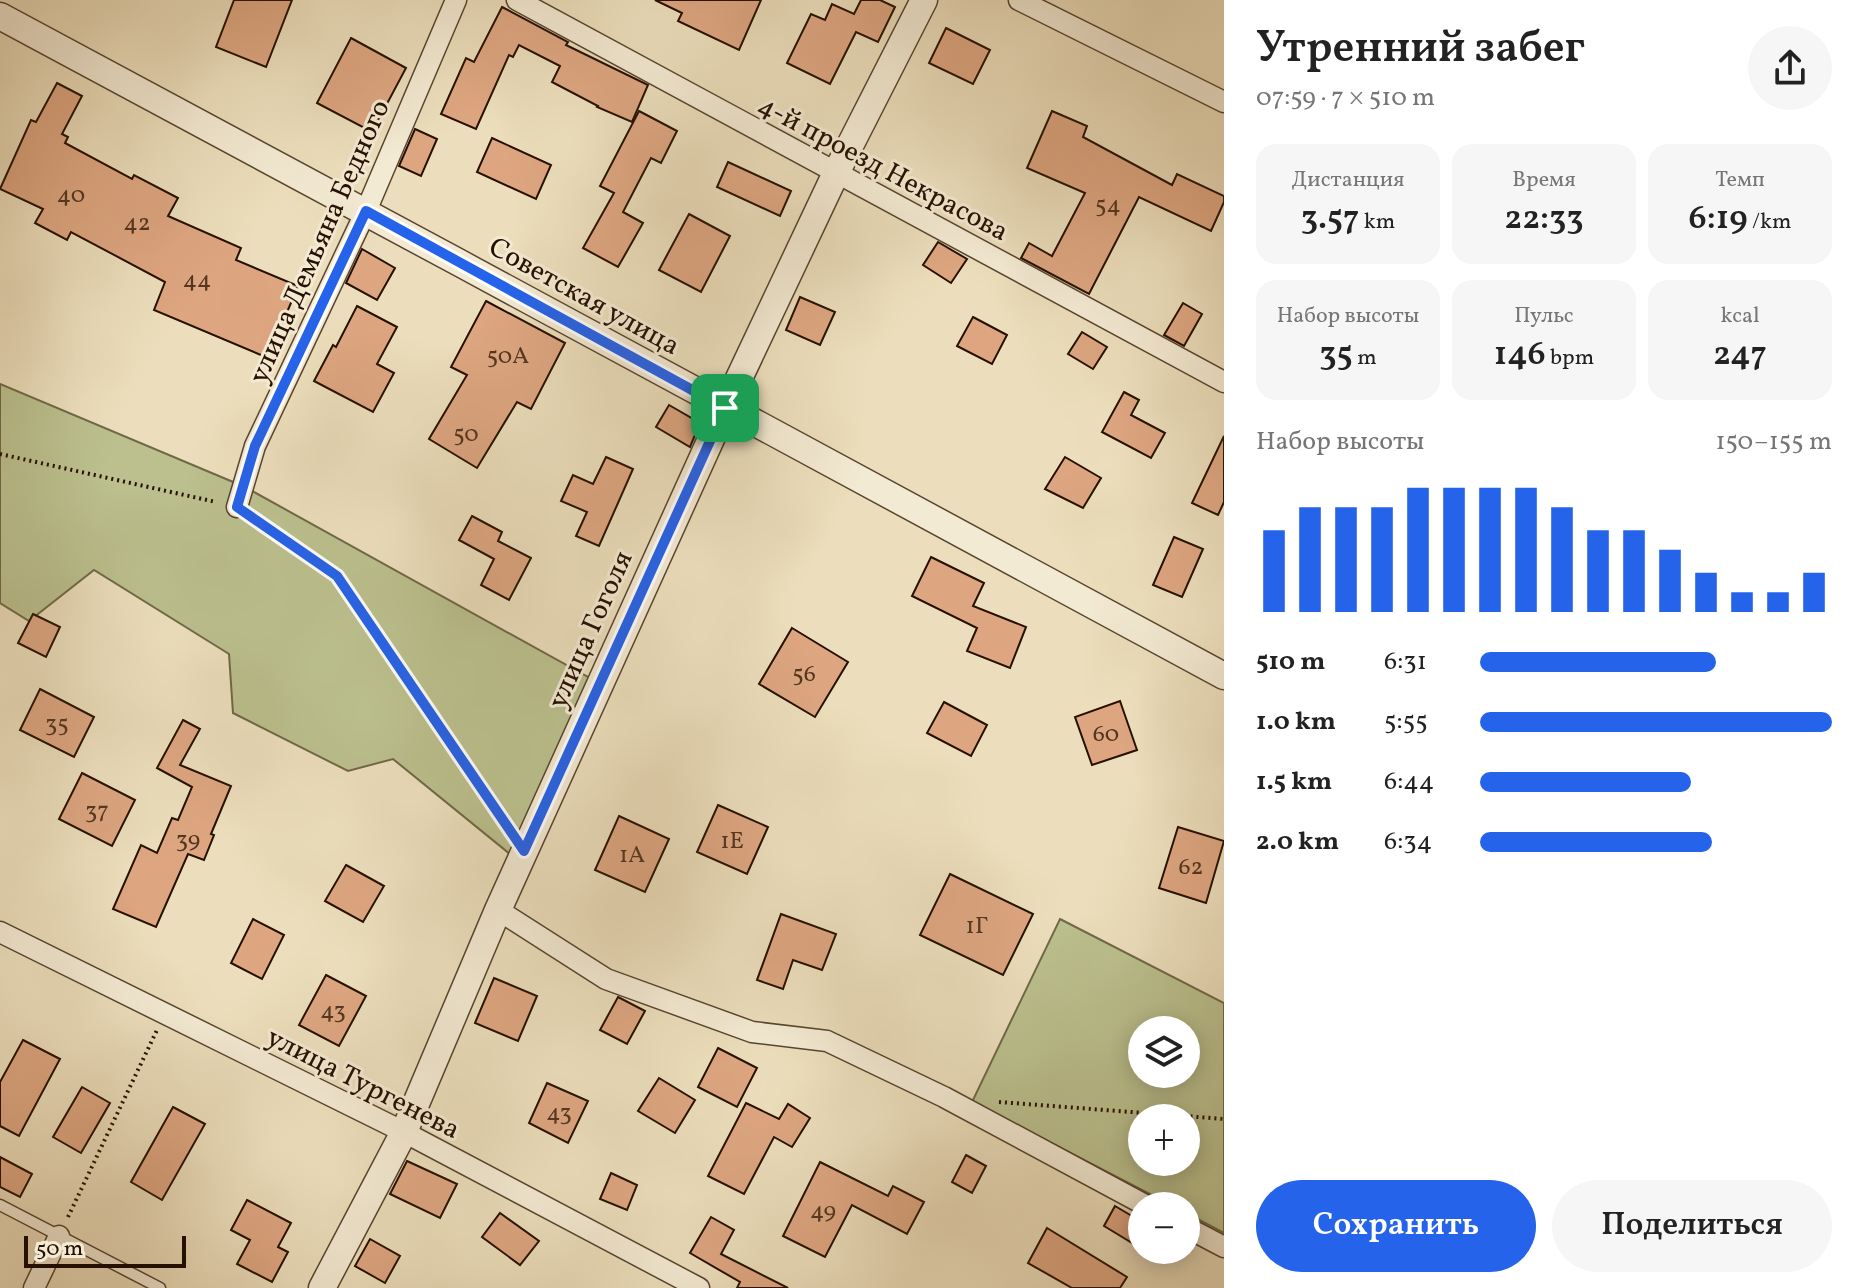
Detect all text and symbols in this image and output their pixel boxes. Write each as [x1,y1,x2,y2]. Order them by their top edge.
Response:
text: Утренний забег [1256,19,1585,80]
button: share [1748,26,1832,110]
text: 07:59 · 7 × 510 m [1256,80,1435,116]
street label: 4-й проезд Некрасова [751,87,1015,252]
street label: улица Демьяна Бедного [240,94,400,390]
text: Дистанция [1291,165,1405,196]
text: Время [1512,165,1576,196]
text: Темп [1715,165,1765,196]
house number: 40 [57,179,85,213]
house number: 54 [1095,189,1121,223]
text: 3.57 [1301,196,1359,243]
text: 22:33 [1504,196,1584,243]
text: 6:19 [1689,196,1748,243]
house number: 42 [123,207,151,241]
text: km [1359,207,1395,238]
text: /km [1748,207,1791,238]
street label: Советская улица [481,228,686,366]
house number: 44 [183,264,211,298]
text: Набор высоты [1277,301,1419,332]
text: Пульс [1514,301,1574,332]
text: kcal [1720,301,1760,332]
text: 35 [1319,332,1353,379]
text: 146 [1494,332,1546,379]
text: 247 [1713,332,1767,379]
house number: 50А [487,340,529,374]
text: m [1353,343,1377,374]
text: bpm [1546,343,1594,374]
pin [691,374,759,442]
icon: arrive [703,386,747,430]
house number: 50 [453,418,479,452]
text: Набор высоты [1256,424,1424,460]
text: 150–155 m [1715,424,1832,460]
street label: улица Гоголя [539,545,643,715]
text: 510 m [1256,644,1325,680]
text: 6:31 [1384,644,1427,680]
house number: 56 [792,658,816,692]
text: 1.0 km [1256,704,1336,740]
text: 5:55 [1384,704,1428,740]
house number: 35 [45,708,69,742]
house number: 60 [1093,718,1119,752]
text: 1.5 km [1256,764,1332,800]
text: 6:44 [1384,764,1434,800]
house number: 37 [85,795,109,829]
house number: 39 [176,824,200,858]
text: 2.0 km [1256,824,1339,860]
text: 6:34 [1384,824,1432,860]
house number: 1Е [720,825,744,859]
house number: 1А [619,839,645,873]
house number: 62 [1178,851,1204,885]
house number: 1Г [966,910,988,944]
house number: 43 [320,995,346,1029]
map controls [1128,1016,1200,1264]
button: layers [1128,1016,1200,1088]
street label: улица Тургенева [259,1019,466,1150]
house number: 43 [546,1097,572,1131]
button: + [1128,1104,1200,1176]
button: Сохранить [1256,1180,1536,1272]
button: Поделиться [1552,1180,1832,1272]
button: − [1128,1192,1200,1264]
house number: 49 [810,1195,836,1229]
scale bar [24,1232,186,1268]
text: 50 m [36,1234,83,1265]

